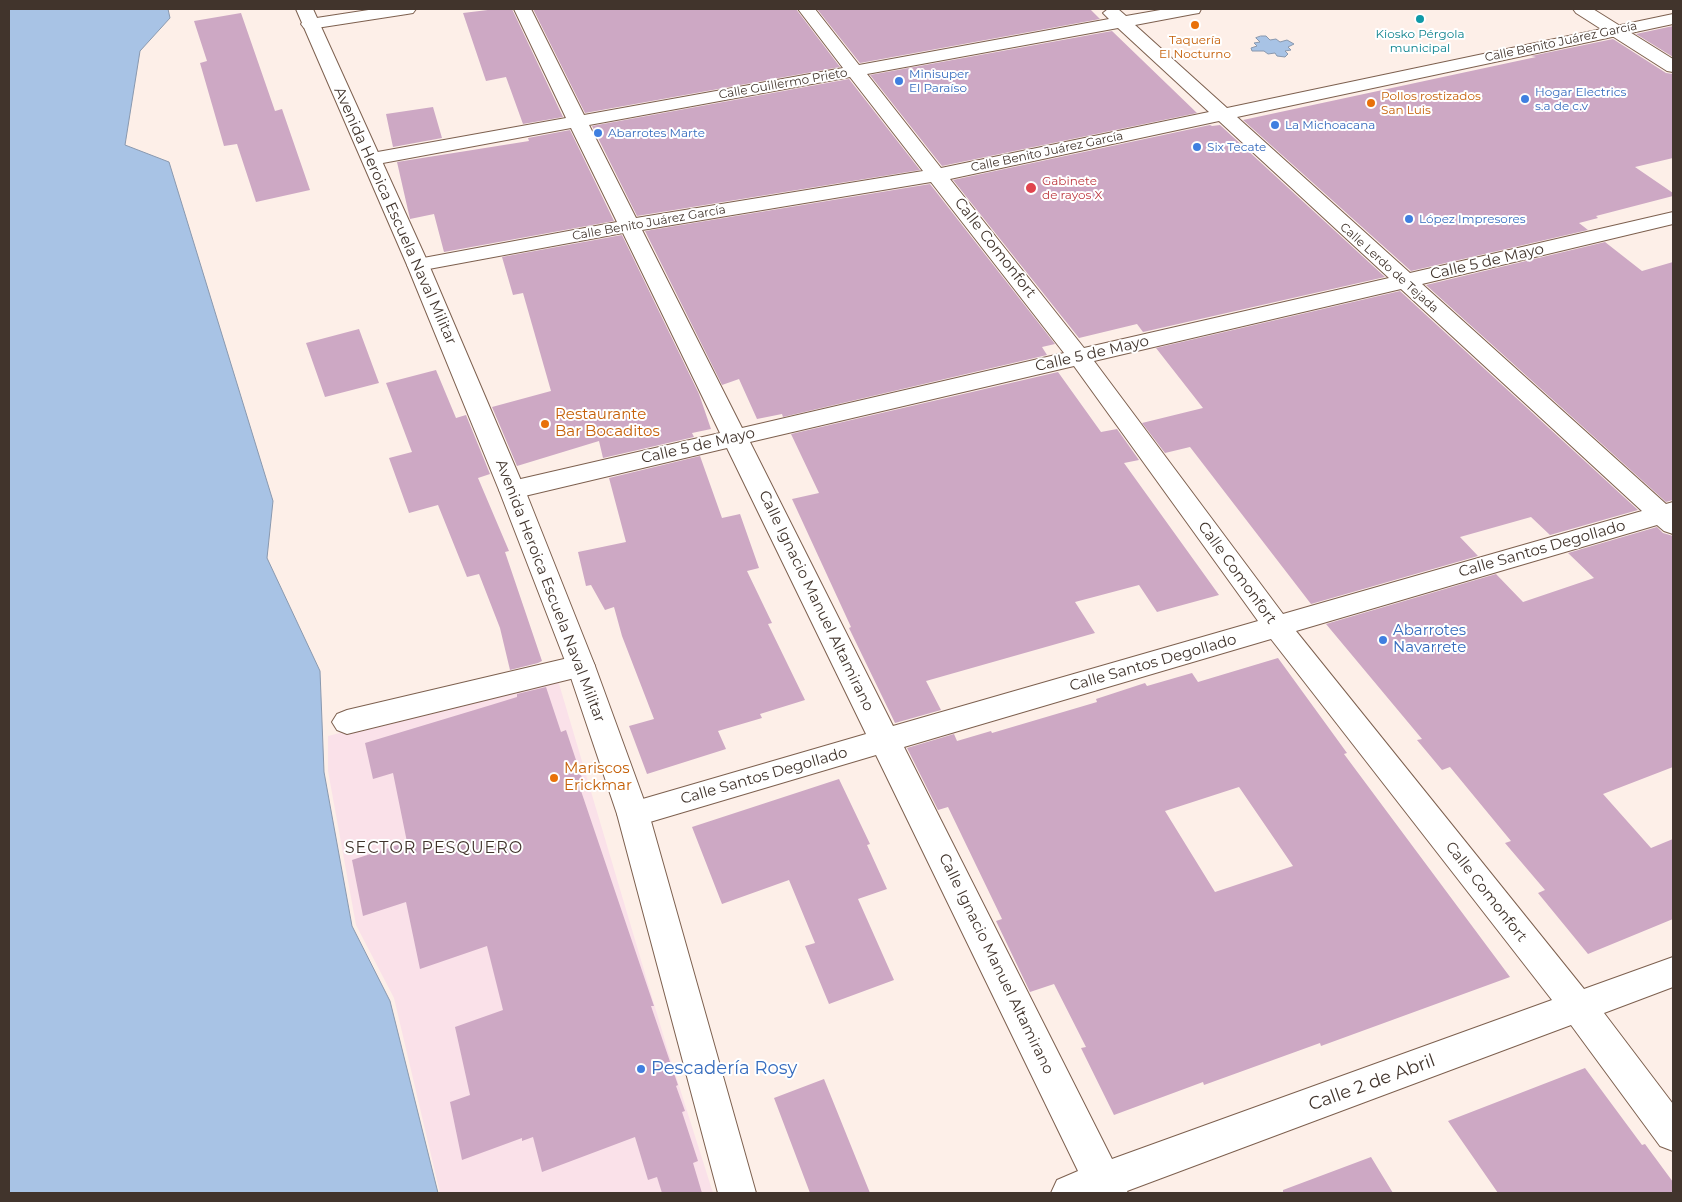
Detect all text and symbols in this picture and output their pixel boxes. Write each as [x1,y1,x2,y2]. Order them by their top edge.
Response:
marker: Kiosko Pérgola municipal [1414,13,1426,25]
marker: Taquería El Nocturno [1189,19,1201,31]
street label: Calle Benito Juárez García [1483,19,1639,65]
place label: Kiosko Pérgola municipal [1375,27,1465,55]
place label: Taquería El Nocturno [1159,33,1231,61]
street label: Calle Guillermo Prieto [718,66,848,102]
place label: Minisuper El Paraíso [909,67,969,95]
marker: Minisuper El Paraíso [893,75,905,87]
street label: Avenida Heroica Escuela Naval Militar [330,84,460,348]
place label: Hogar Electrics s.a de c.v [1535,85,1626,113]
place label: Pollos rostizados San Luis [1381,89,1481,117]
marker: Hogar Electrics s.a de c.v [1519,93,1531,105]
marker: Pollos rostizados San Luis [1365,97,1377,109]
place label: La Michoacana [1285,118,1375,132]
marker: La Michoacana [1269,119,1281,131]
place label: Abarrotes Marte [608,126,705,140]
marker: Abarrotes Marte [592,127,604,139]
street label: Calle Benito Juárez García [969,129,1125,175]
place label: Six Tecate [1207,140,1266,154]
marker: Six Tecate [1191,141,1203,153]
place label: Gabinete de rayos X [1042,174,1102,202]
marker: Gabinete de rayos X [1024,181,1038,195]
street label: Calle Comonfort [950,194,1040,302]
street label: Calle Benito Juárez García [571,202,727,244]
place label: López Impresores [1419,212,1526,226]
marker: López Impresores [1403,213,1415,225]
street label: Calle Lerdo de Tejada [1337,220,1441,316]
street label: Calle 5 de Mayo [1428,240,1546,284]
street label: Calle 5 de Mayo [1033,332,1151,376]
place label: Restaurante Bar Bocaditos [555,406,660,441]
marker: Restaurante Bar Bocaditos [539,418,551,430]
street label: Calle 5 de Mayo [639,424,757,468]
street label: Avenida Heroica Escuela Naval Militar [491,457,609,725]
street label: Calle Ignacio Manuel Altamirano [755,488,877,714]
street label: Calle Santos Degollado [1456,517,1628,581]
street label: Calle Comonfort [1194,518,1280,628]
place label: Abarrotes Navarrete [1393,622,1466,657]
street label: Calle Santos Degollado [1067,631,1239,695]
marker: Abarrotes Navarrete [1377,634,1389,646]
street label: Calle Santos Degollado [678,744,850,808]
place label: Mariscos Erickmar [564,760,632,795]
marker: Mariscos Erickmar [548,772,560,784]
district label: SECTOR PESQUERO [343,838,525,858]
street label: Calle Comonfort [1441,838,1531,946]
street label: Calle Ignacio Manuel Altamirano [935,851,1057,1077]
street label: Calle 2 de Abril [1306,1050,1438,1116]
place label: Pescadería Rosy [651,1058,797,1080]
marker: Pescadería Rosy [635,1063,647,1075]

